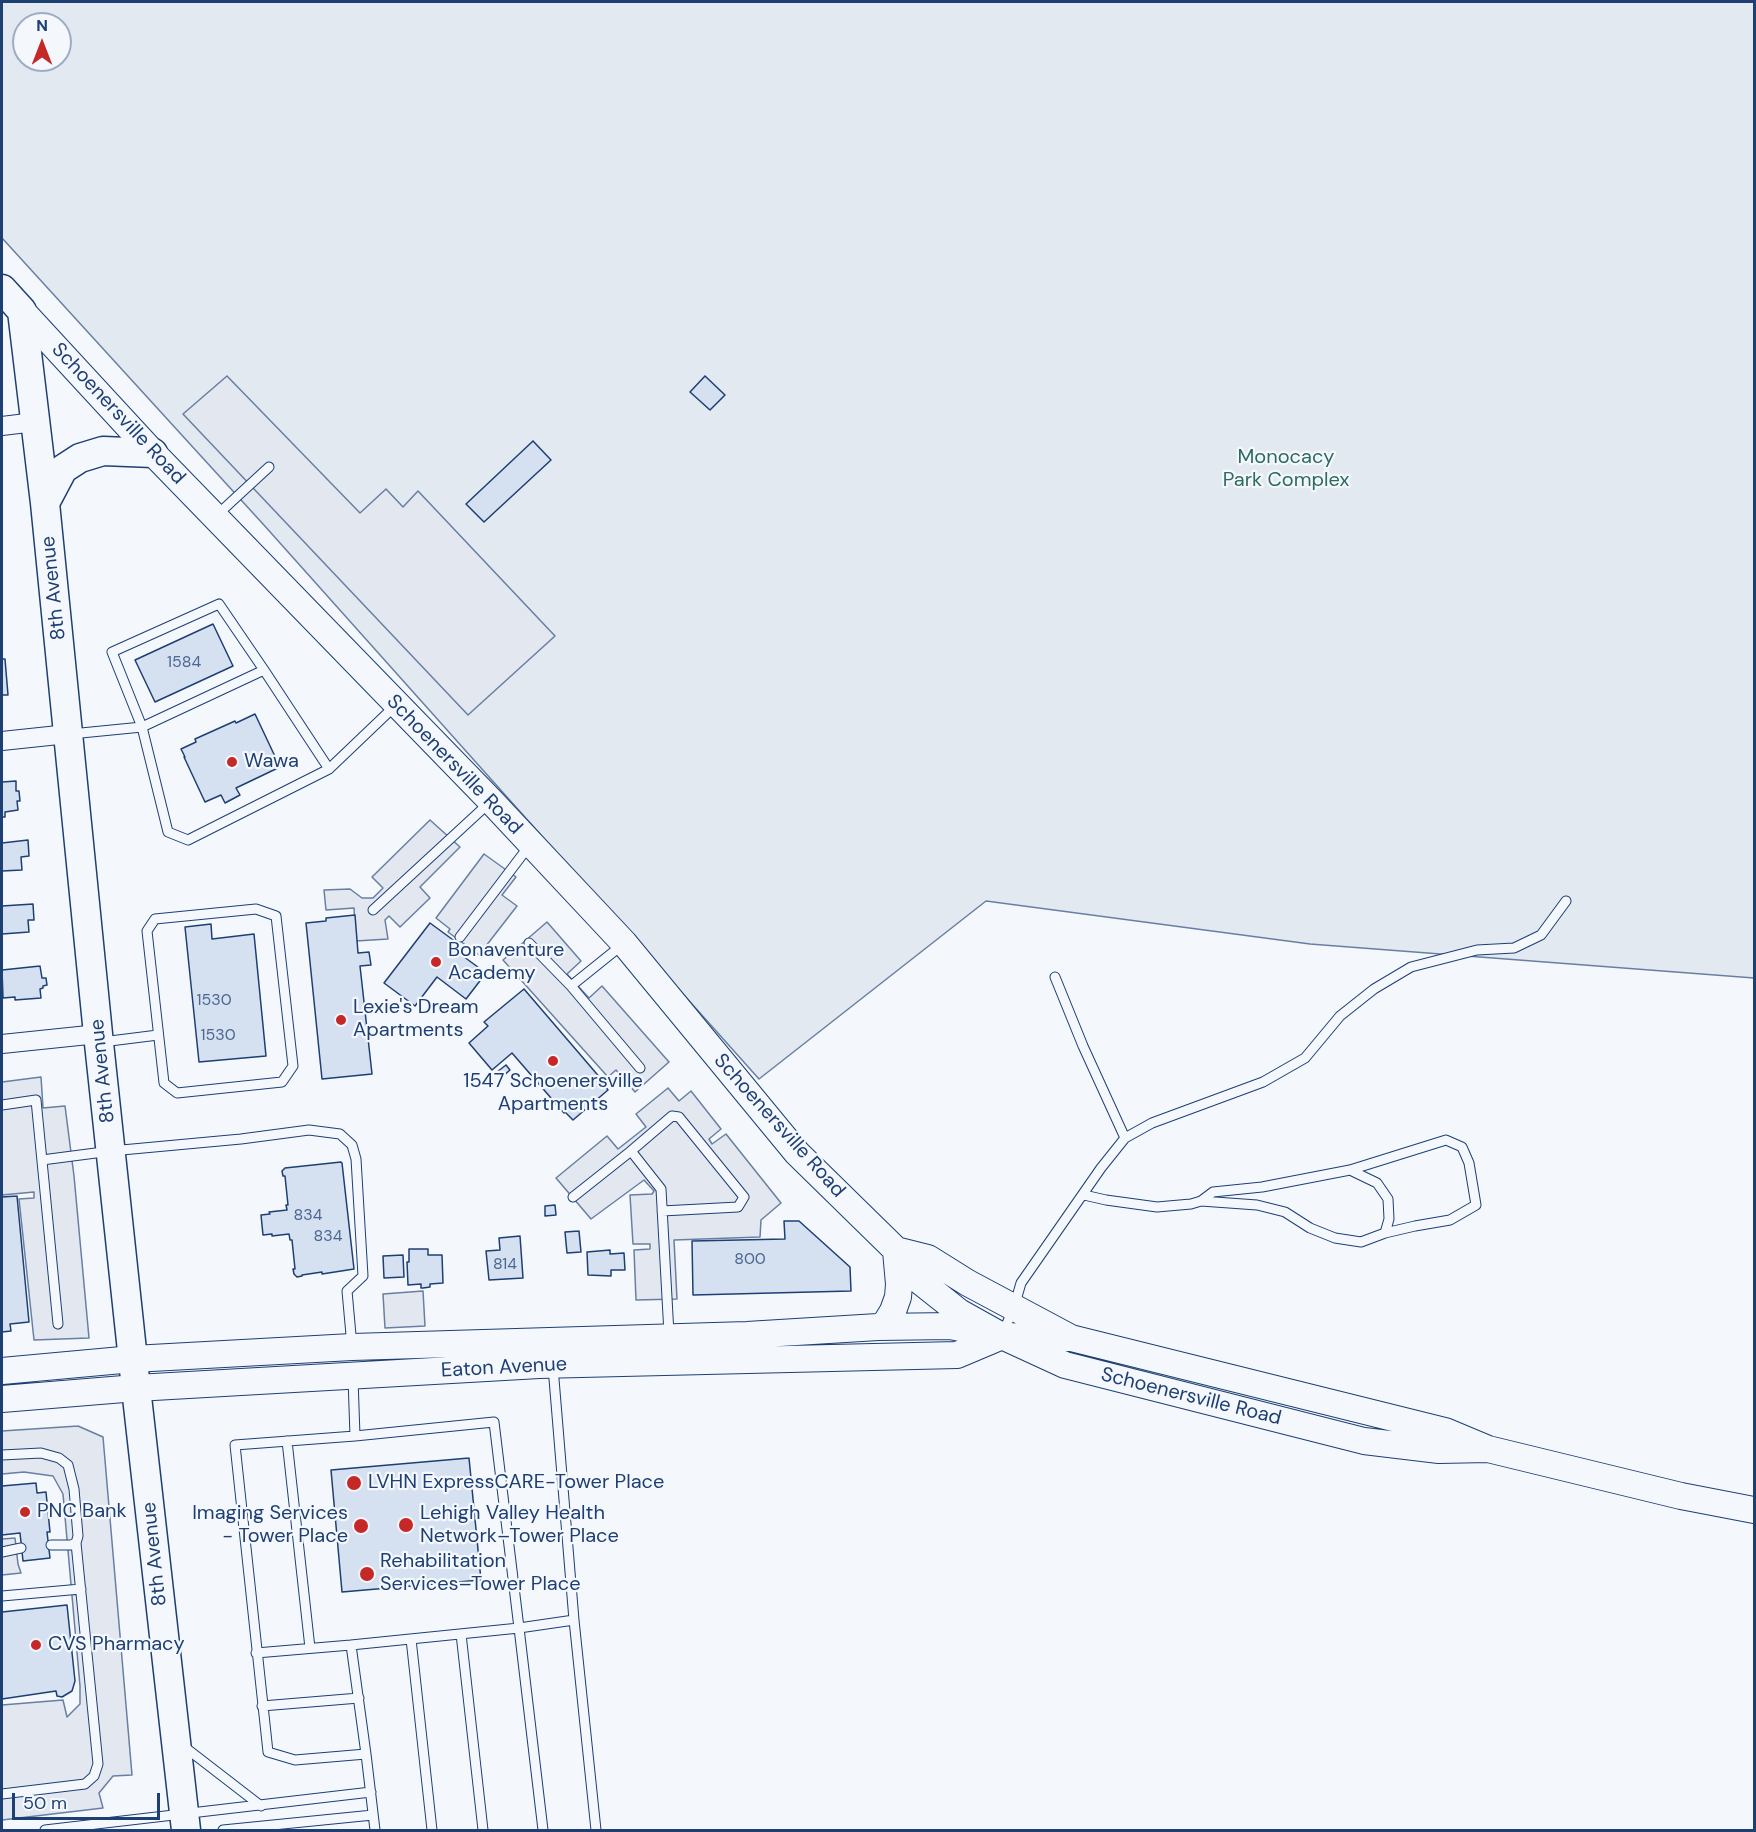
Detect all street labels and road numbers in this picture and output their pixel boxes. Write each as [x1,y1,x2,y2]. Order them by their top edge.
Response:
street label: Schoenersville Road [46,338,190,490]
street label: 8th Avenue [37,535,71,641]
street label: Schoenersville Road [381,690,527,840]
street label: 8th Avenue [86,1018,120,1124]
street label: Schoenersville Road [708,1049,850,1203]
street label: Eaton Avenue [440,1353,568,1383]
street label: Schoenersville Road [1098,1363,1284,1431]
street label: 8th Avenue [138,1501,172,1607]

